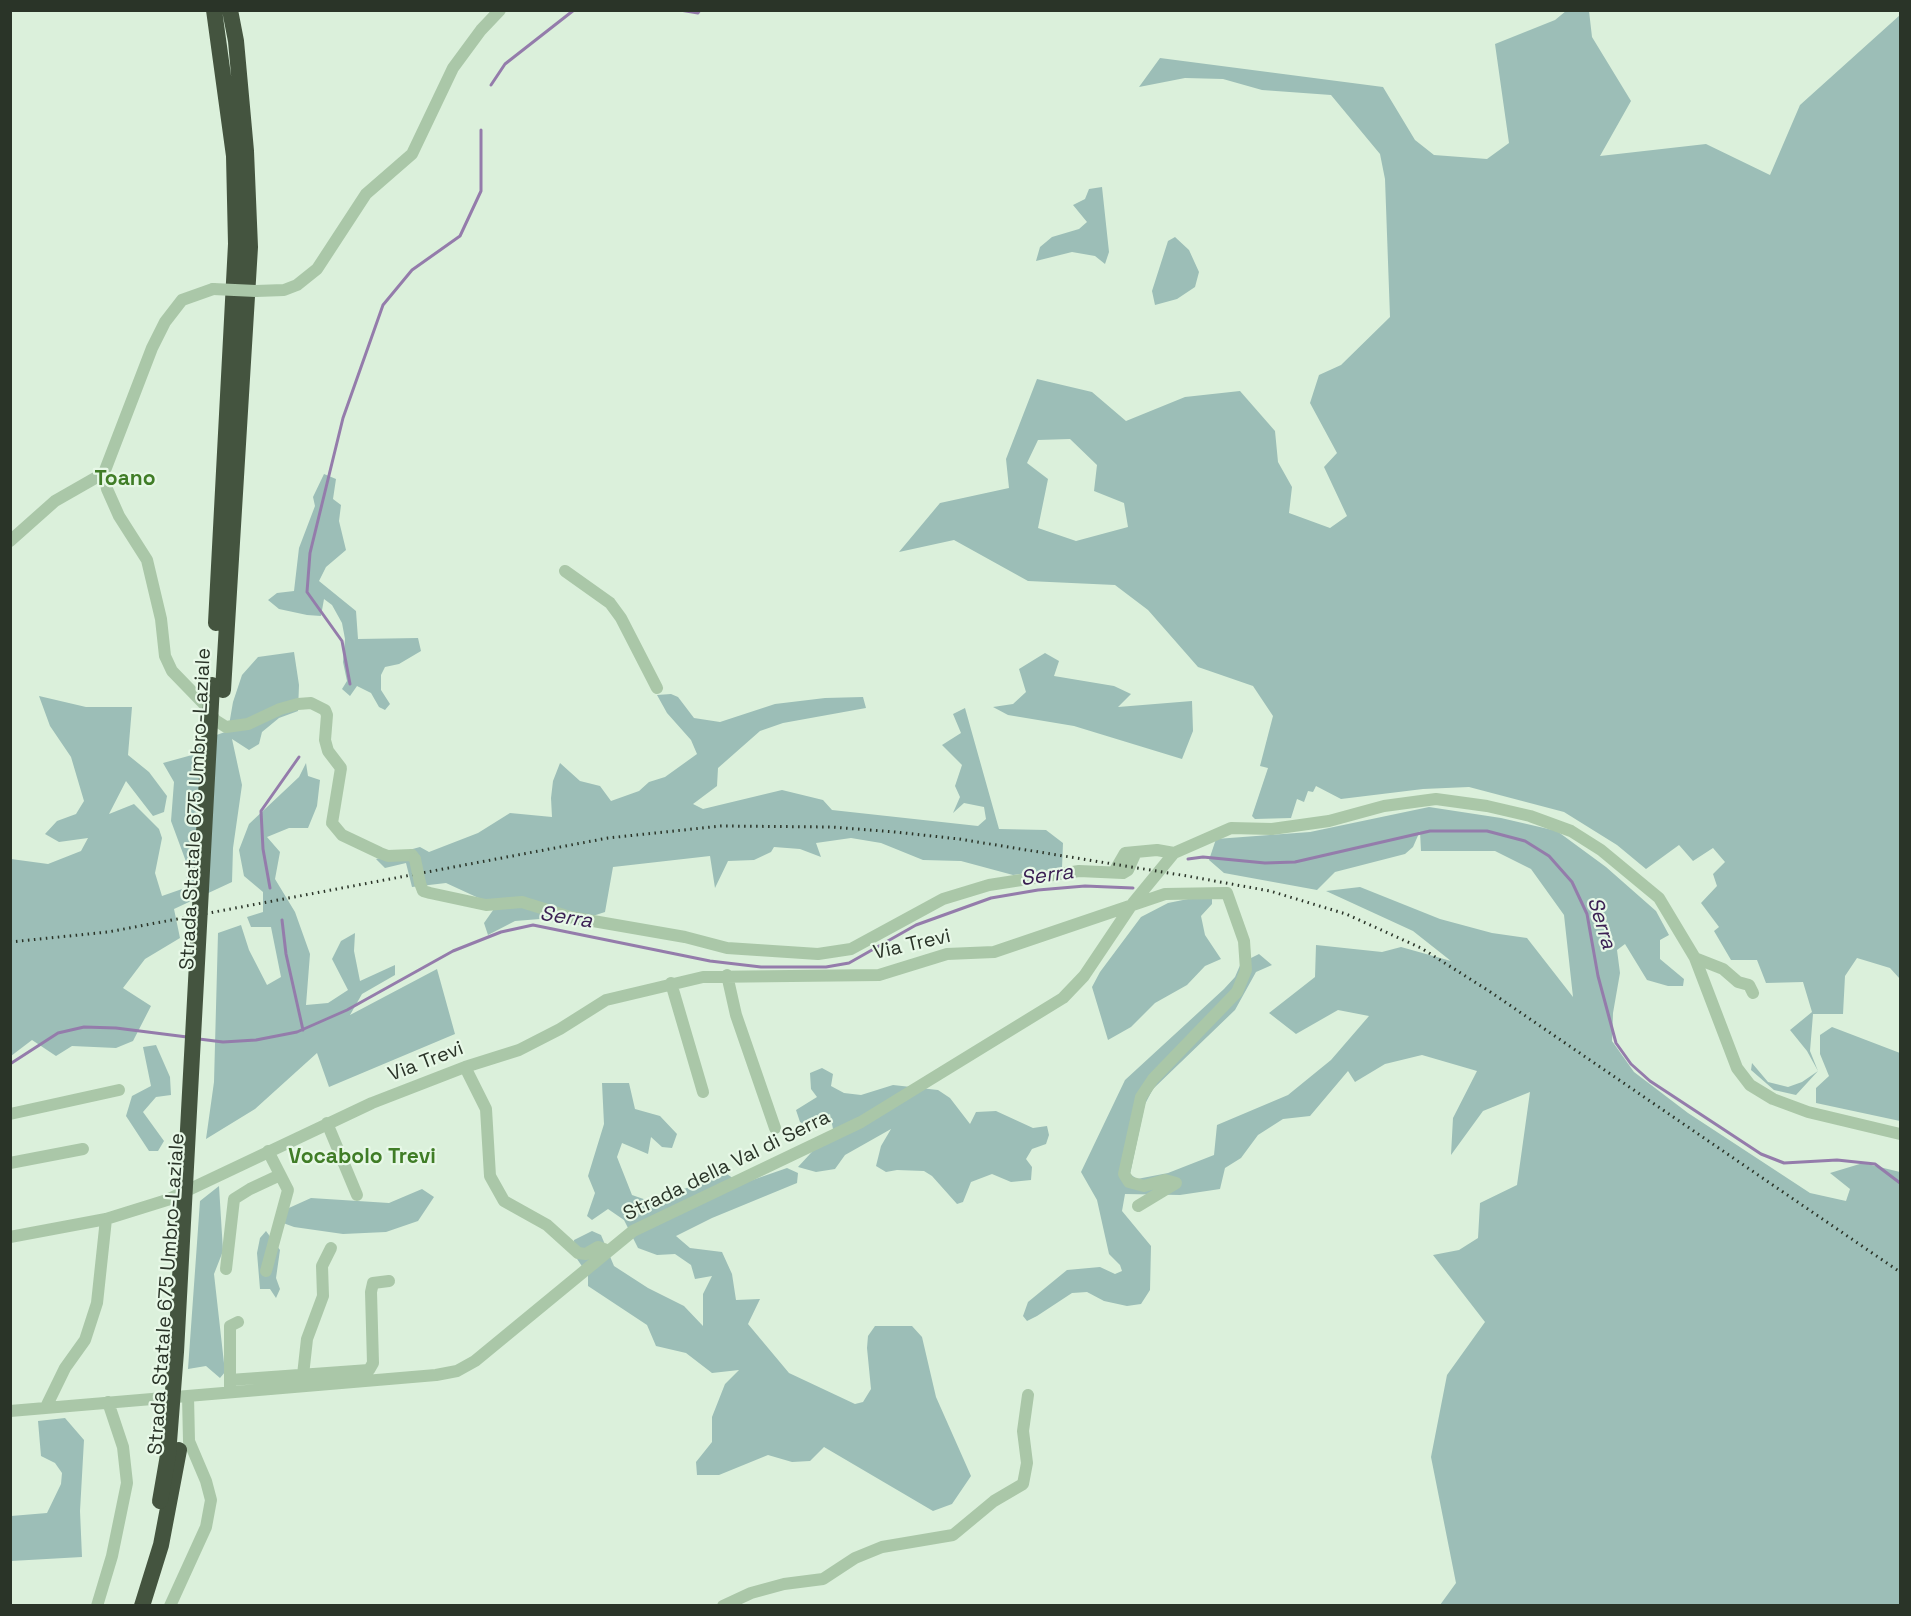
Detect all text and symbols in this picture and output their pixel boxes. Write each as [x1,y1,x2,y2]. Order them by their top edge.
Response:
district label: Toano [94,466,156,492]
street label: Strada Statale 675 Umbro-Laziale [176,647,216,971]
water label: Serra [1019,860,1075,892]
water label: Serra [1581,894,1621,952]
water label: Serra [538,901,594,935]
street label: Via Trevi [871,924,953,966]
street label: Via Trevi [385,1037,467,1087]
street label: Strada della Val di Serra [620,1105,834,1227]
street label: Strada Statale 675 Umbro-Laziale [144,1132,190,1456]
district label: Vocabolo Trevi [288,1144,436,1170]

